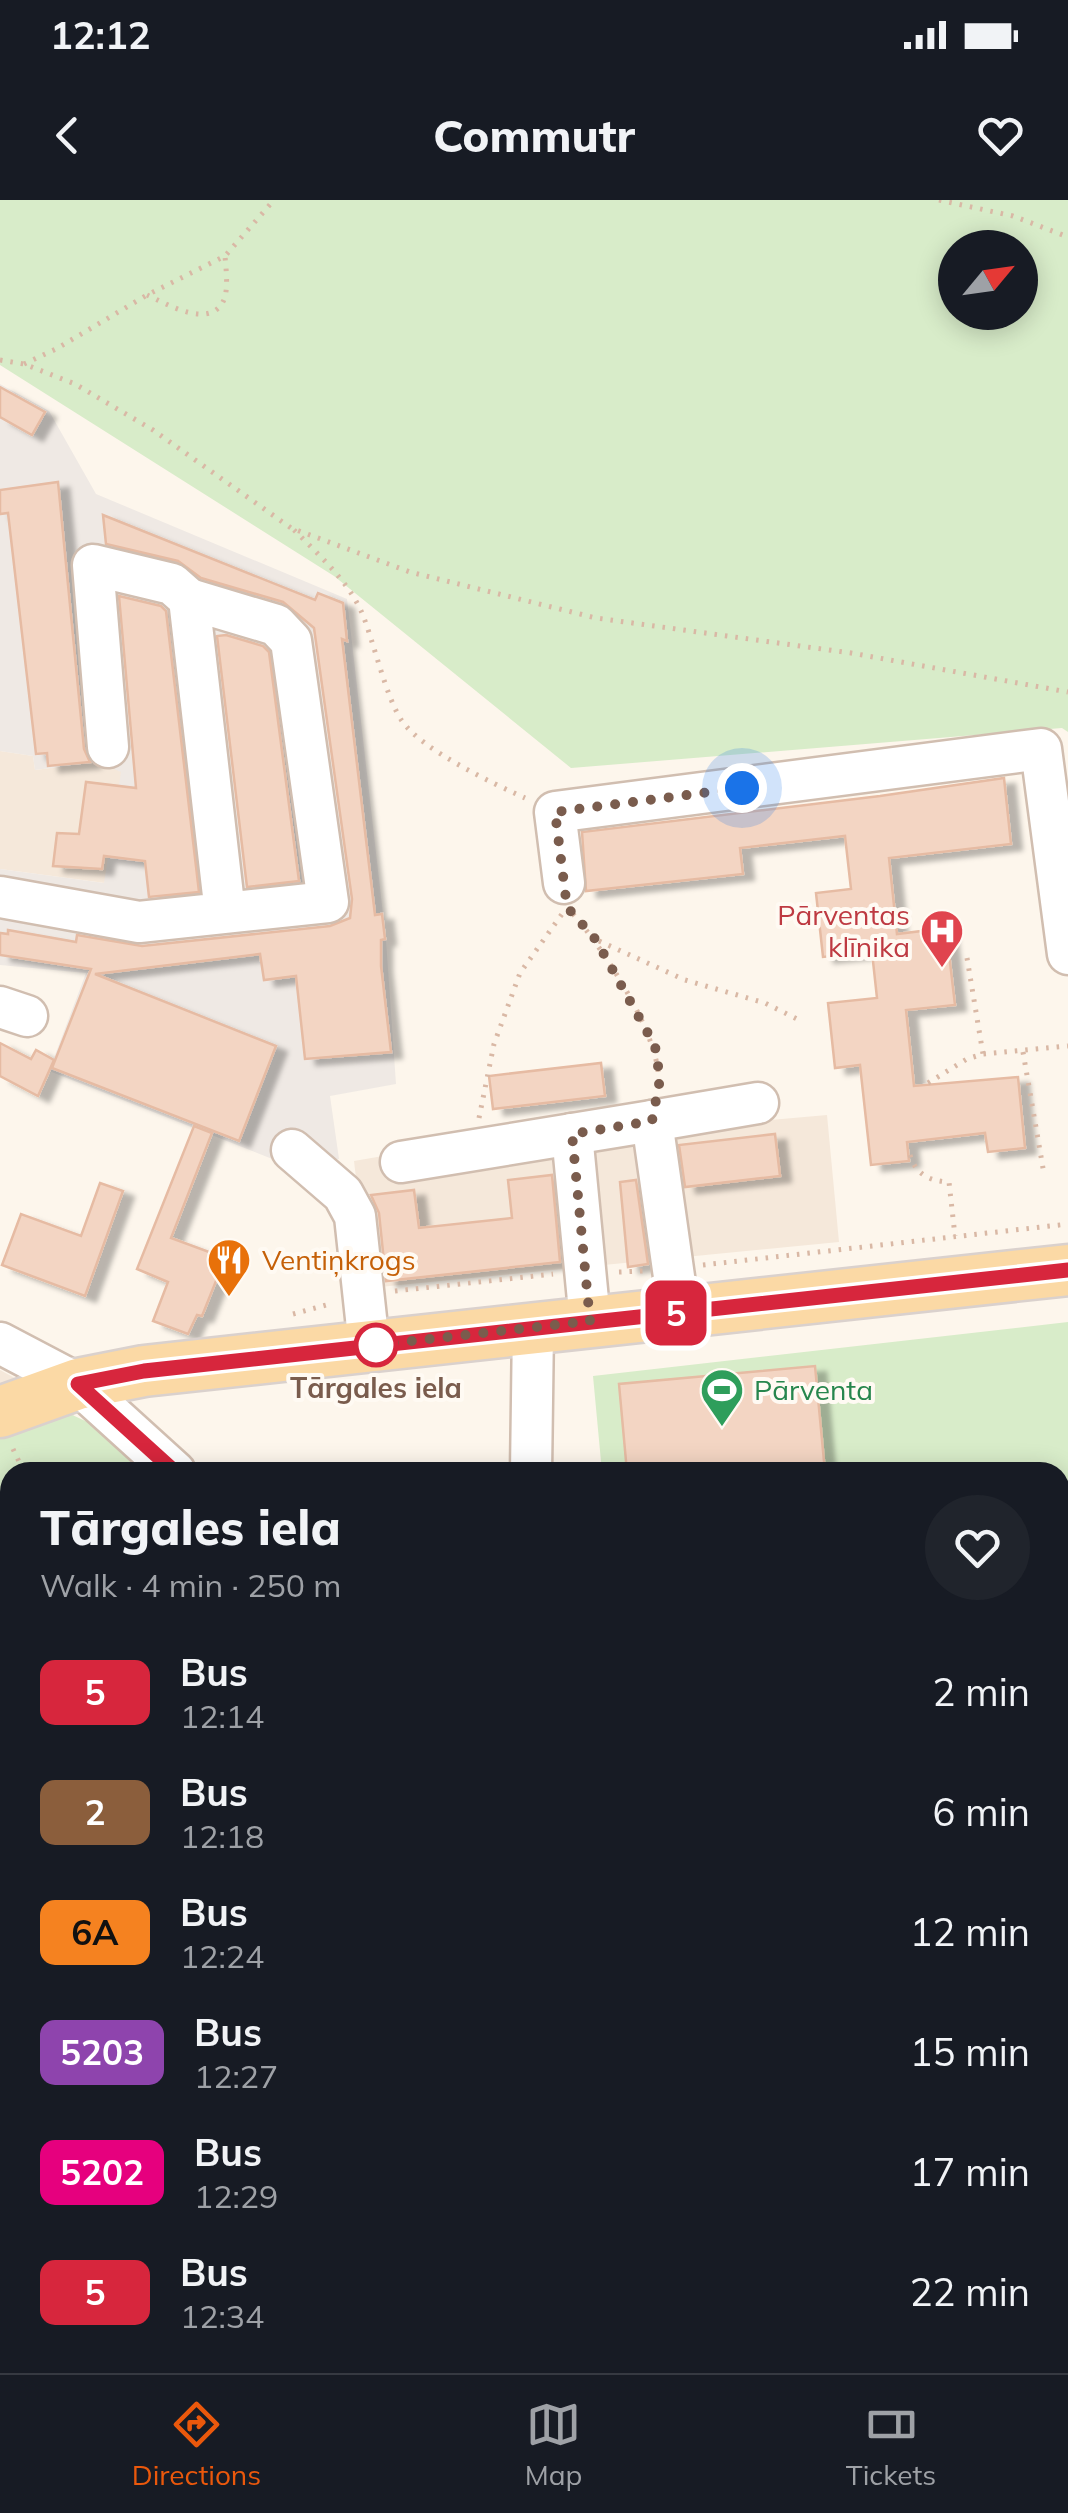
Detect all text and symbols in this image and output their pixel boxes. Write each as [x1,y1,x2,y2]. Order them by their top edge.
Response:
text: 12:12 [50,11,151,59]
text: Commutr [433,107,635,163]
icon: back [40,108,95,163]
icon: heart [973,108,1028,163]
north arrow [938,230,1038,330]
map controls [938,230,1038,330]
your location [717,763,767,813]
place label: Pārventas klīnika [777,897,910,964]
hospital icon: Pārventas klīnika [919,908,965,969]
restaurant icon: Ventiņkrogs [206,1237,252,1298]
place label: Ventiņkrogs [262,1242,416,1278]
line badge: 5 [644,1280,708,1346]
text: 5 [665,1291,687,1335]
marker: Tārgales iela [355,1324,397,1366]
sports icon: Pārventa [699,1367,745,1428]
place label: Tārgales iela [290,1370,462,1405]
place label: Pārventa [754,1372,873,1407]
button: heart [925,1495,1030,1600]
text: Tārgales iela [40,1497,341,1557]
text: Walk · 4 min · 250 m [40,1565,341,1605]
text: Bus [180,1648,248,1696]
text: 2 min [933,1668,1030,1716]
text: 5 [84,1670,106,1714]
text: 12:14 [180,1696,264,1736]
text: Bus [180,1768,248,1816]
text: 6 min [933,1788,1030,1836]
text: 2 [84,1790,106,1834]
text: 12:18 [180,1816,264,1856]
text: Bus [180,1888,248,1936]
text: 12 min [910,1908,1030,1956]
text: 6A [71,1910,119,1954]
text: 12:24 [180,1936,264,1976]
text: Bus [194,2008,262,2056]
text: 15 min [910,2028,1030,2076]
text: 5203 [60,2030,144,2074]
text: 12:27 [194,2056,278,2096]
text: Bus [194,2128,262,2176]
text: 17 min [910,2148,1030,2196]
text: 5202 [60,2150,144,2194]
text: 12:29 [194,2176,278,2216]
text: Bus [180,2248,248,2296]
text: 22 min [910,2268,1030,2316]
text: 5 [84,2270,106,2314]
text: 12:34 [180,2296,264,2336]
tab: Directions [132,2397,261,2492]
tab: Map [525,2397,582,2492]
tab: Tickets [846,2397,936,2492]

